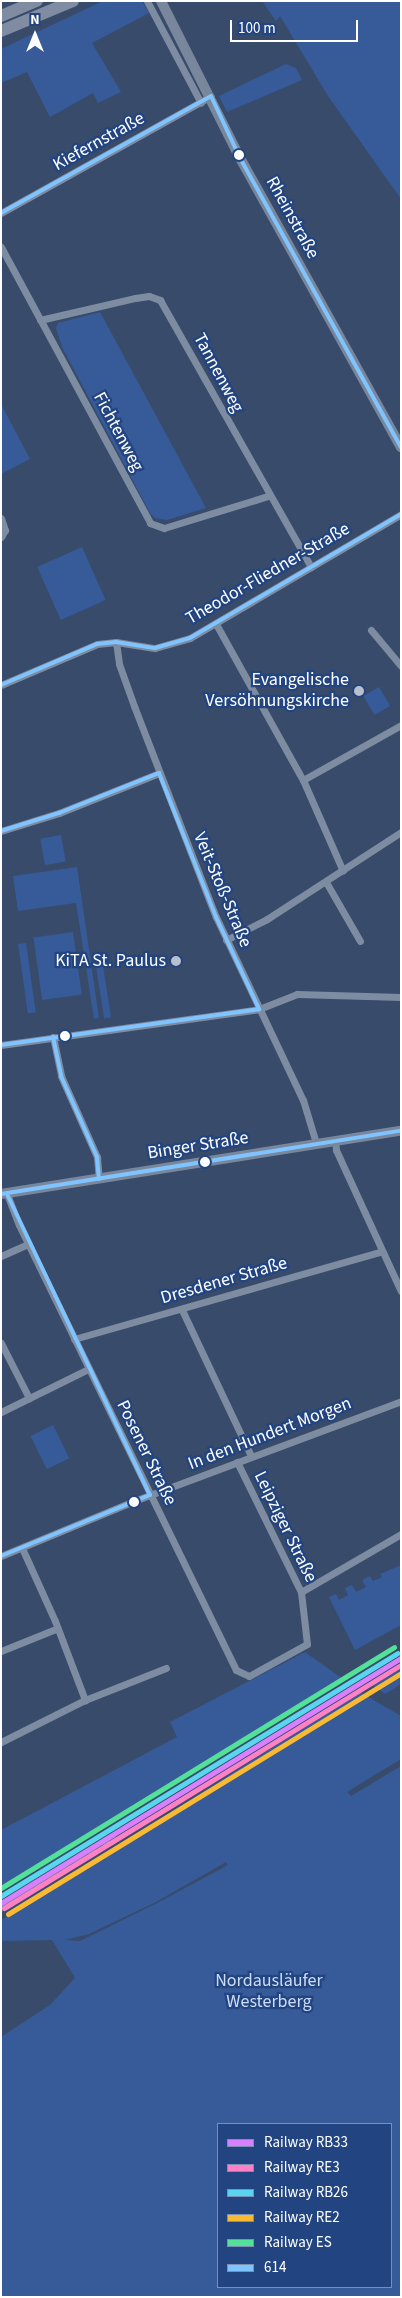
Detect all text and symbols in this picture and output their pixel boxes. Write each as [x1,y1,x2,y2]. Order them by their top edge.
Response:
north arrow [10,10,60,60]
text: N [30,10,40,30]
scale bar [232,10,360,42]
text: 100 m [238,18,276,39]
street label: Kiefernstraße [49,108,149,176]
unlabelled marker [234,150,244,160]
street label: Rheinstraße [261,173,323,263]
street label: Tannenweg [188,330,248,416]
street label: Fichtenweg [88,389,148,475]
street label: Theodor-Fliedner-Straße [182,518,354,630]
place label: Evangelische Versöhnungskirche [205,670,349,712]
marker: Evangelische Versöhnungskirche [353,685,365,697]
street label: Veit-Stoß-Straße [188,829,256,951]
place label: KiTA St. Paulus [55,950,166,972]
marker: KiTA St. Paulus [170,955,182,967]
unlabelled marker [60,1031,70,1041]
street label: Binger Straße [146,1127,250,1165]
unlabelled marker [200,1157,210,1167]
street label: Dresdener Straße [158,1253,290,1309]
street label: In den Hundert Morgen [185,1393,355,1475]
street label: Posener Straße [111,1397,181,1509]
street label: Leipziger Straße [249,1468,321,1586]
unlabelled marker [129,1497,139,1507]
park label: Nordausläufer Westerberg [215,1971,323,2014]
legend [217,2123,392,2288]
text: Railway RB33 [264,2132,348,2153]
text: Railway RE3 [264,2157,340,2178]
text: Railway RB26 [264,2182,348,2203]
text: Railway RE2 [264,2207,340,2228]
text: Railway ES [264,2232,332,2253]
text: 614 [264,2257,286,2278]

